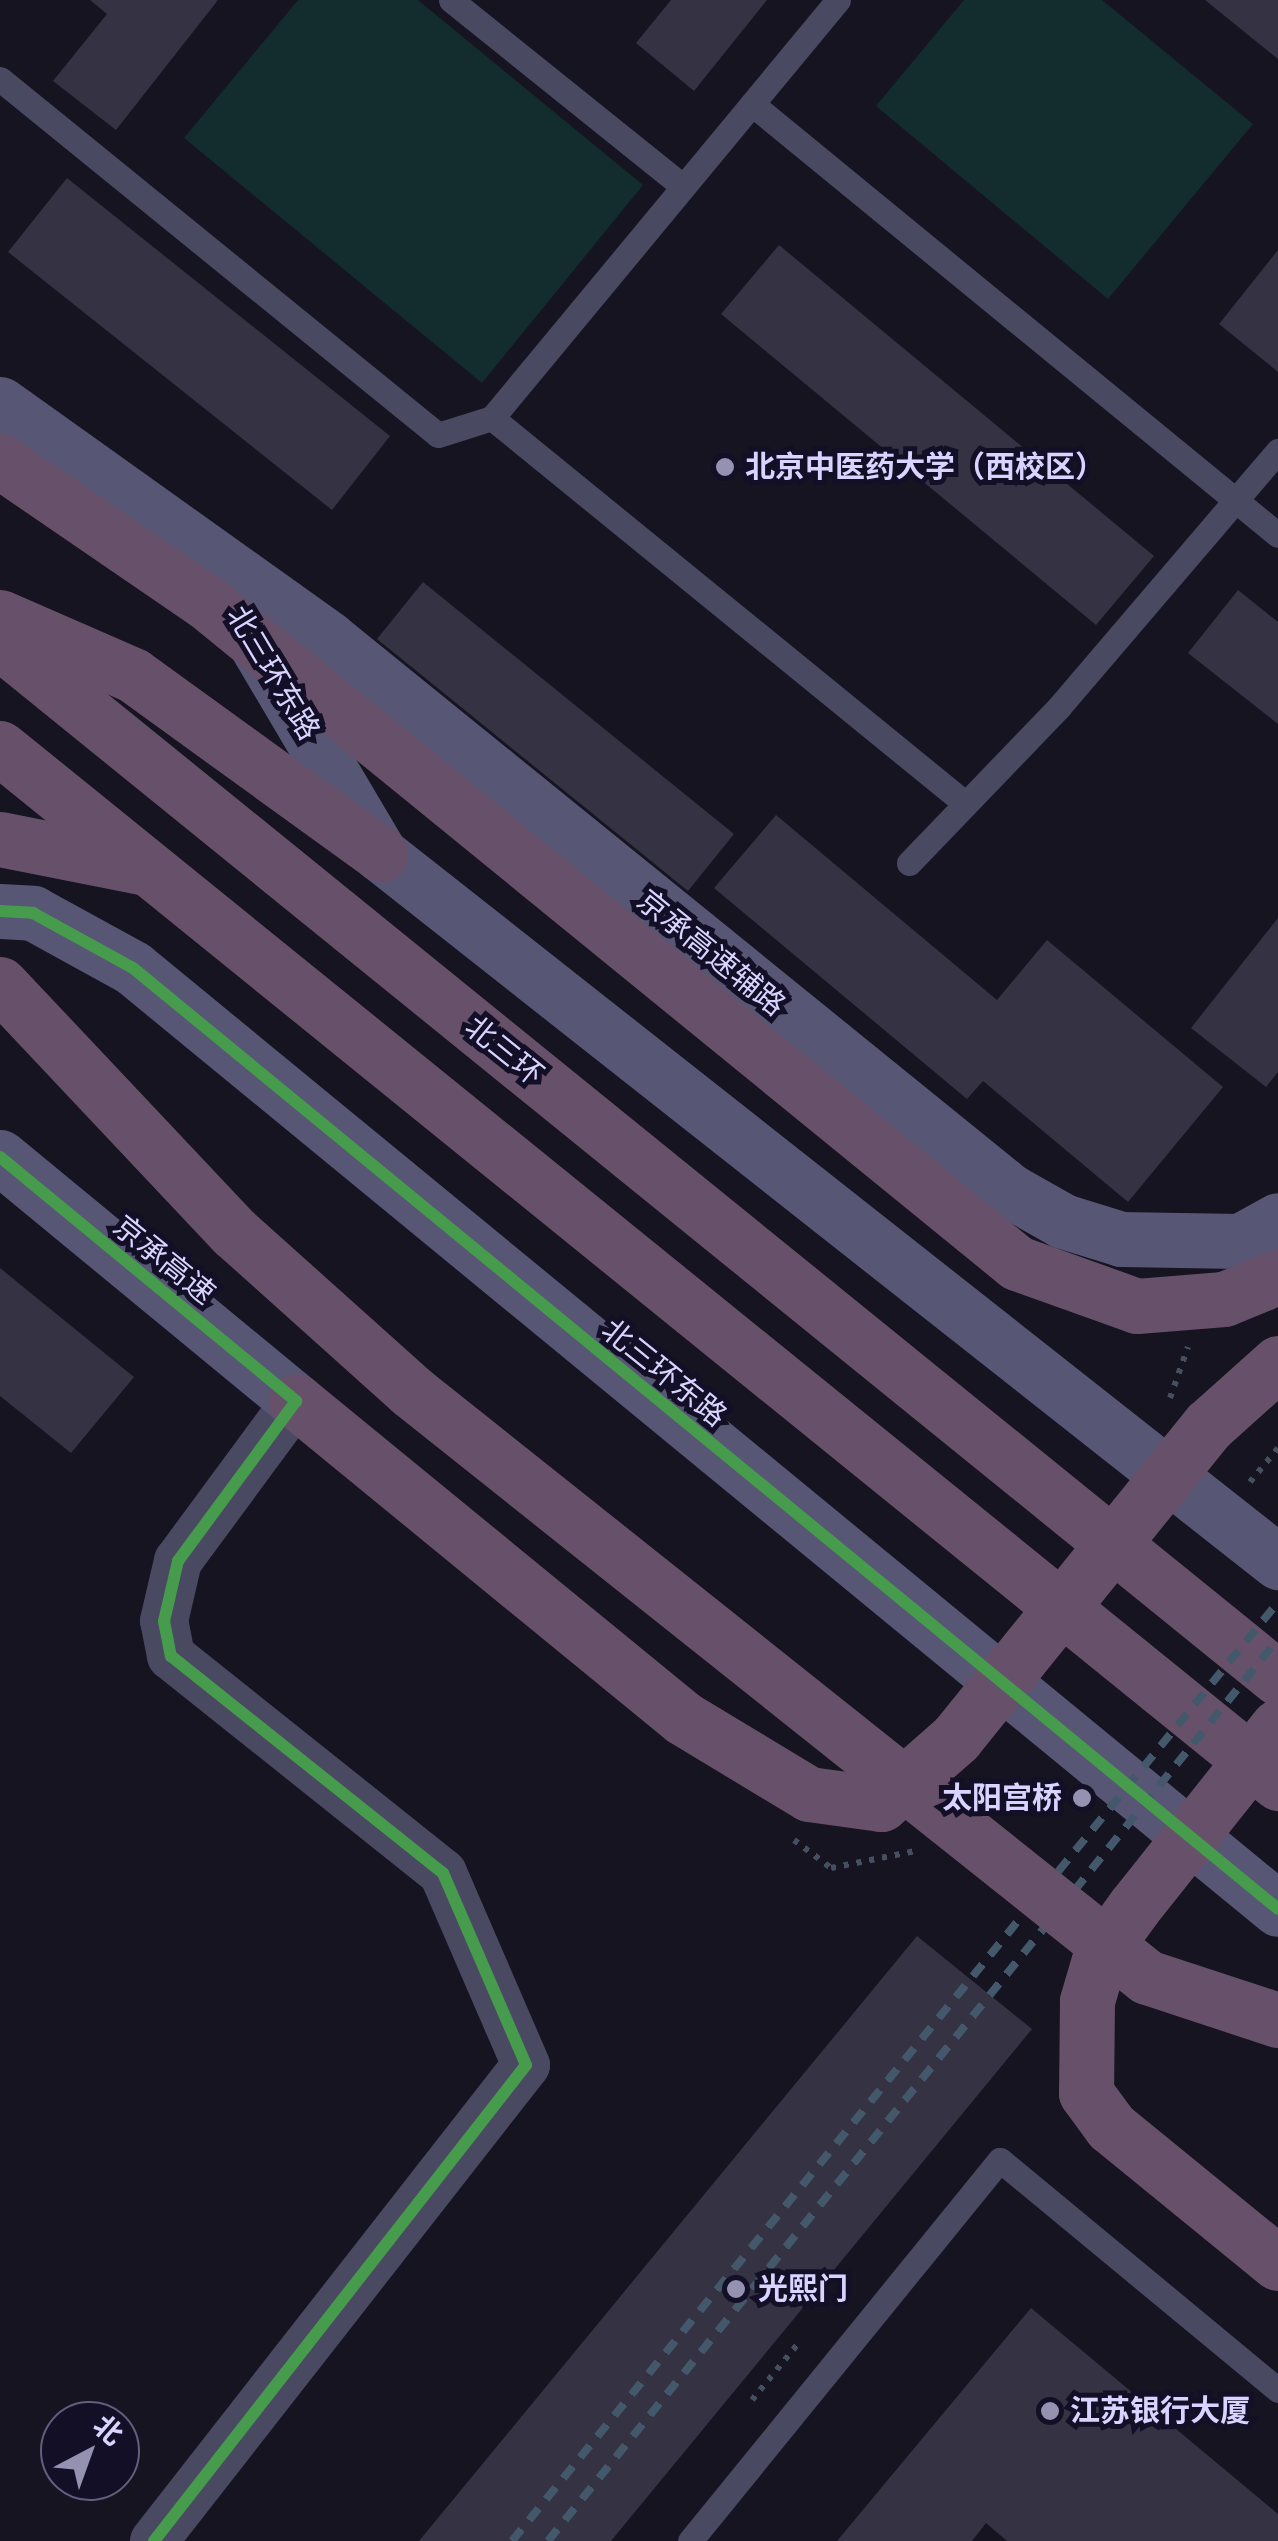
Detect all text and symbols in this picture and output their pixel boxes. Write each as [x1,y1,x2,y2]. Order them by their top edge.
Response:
place label: 北京中医药大学（西校区） [745,449,1105,485]
marker: 北京中医药大学（西校区） [714,456,736,478]
street label: 北三环东路 [219,599,327,747]
street label: 京承高速辅路 [630,882,792,1024]
street label: 北三环 [458,1009,550,1093]
street label: 京承高速 [106,1208,222,1312]
street label: 北三环东路 [594,1312,734,1434]
place label: 太阳宫桥 [942,1780,1062,1816]
marker: 太阳宫桥 [1071,1787,1093,1809]
place label: 光熙门 [758,2271,848,2307]
marker: 光熙门 [723,2276,749,2302]
place label: 江苏银行大厦 [1070,2393,1250,2429]
marker: 江苏银行大厦 [1039,2400,1061,2422]
north arrow [40,2401,140,2501]
text: 北 [86,2407,131,2453]

